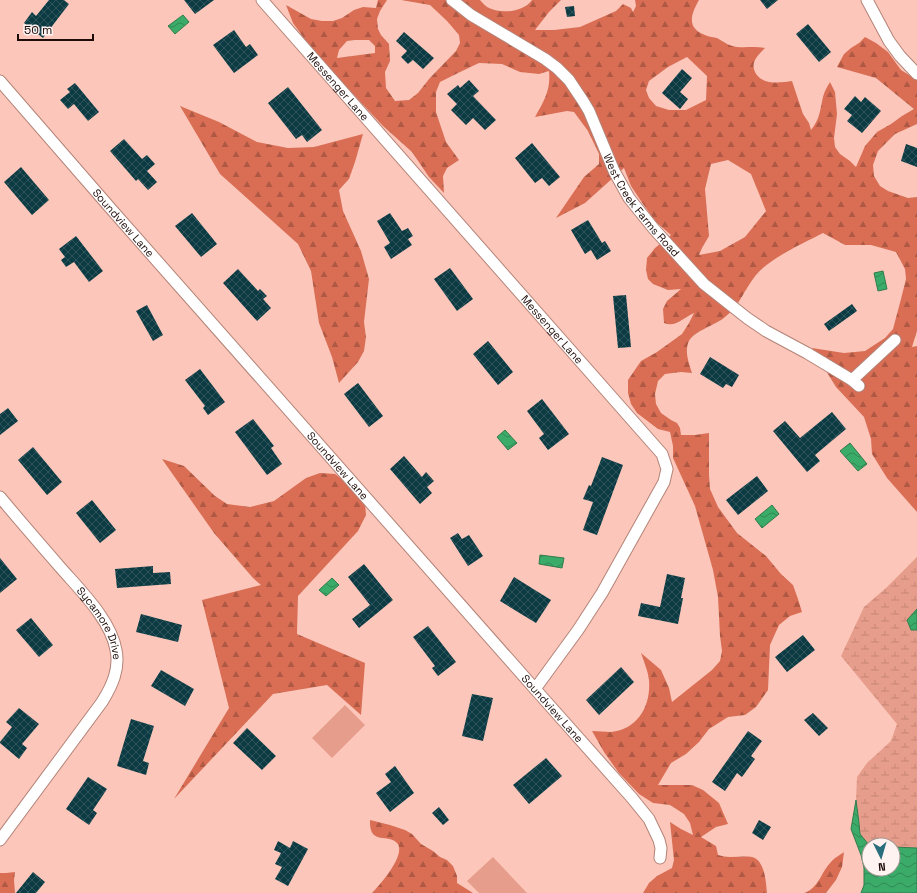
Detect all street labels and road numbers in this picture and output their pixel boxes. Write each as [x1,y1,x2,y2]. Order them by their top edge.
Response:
street label: Messenger Lane [304,49,372,124]
street label: West Creek Farms Road [601,152,683,260]
street label: Soundview Lane [90,186,157,260]
street label: Messenger Lane [518,292,586,367]
street label: Soundview Lane [304,429,372,503]
street label: Sycamore Drive [74,584,124,660]
street label: Soundview Lane [518,672,586,745]

